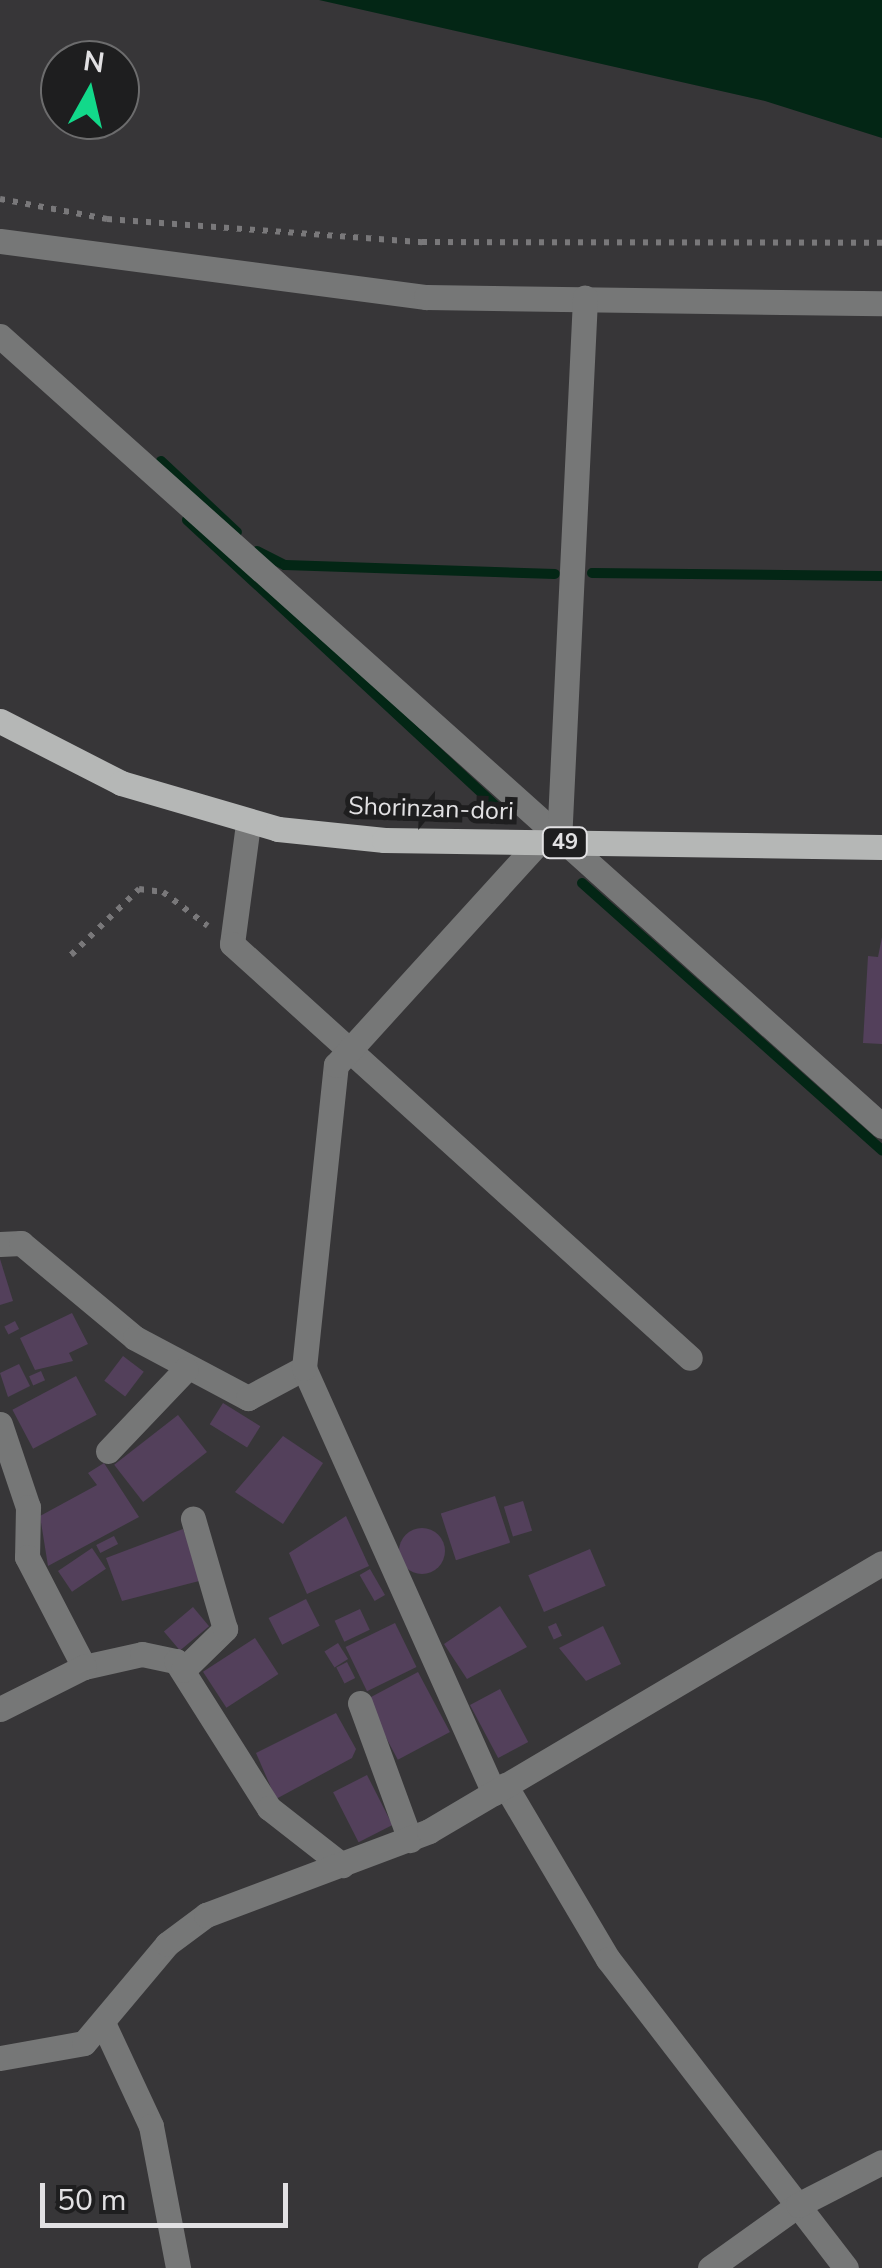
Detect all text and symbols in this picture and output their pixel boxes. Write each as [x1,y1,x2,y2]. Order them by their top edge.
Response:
north arrow [40,40,140,140]
text: N [81,42,107,83]
street label: Shorinzan-dori [348,791,514,827]
road number: 49 [540,826,590,860]
scale bar [45,2163,292,2225]
text: 50 m [57,2180,126,2221]

